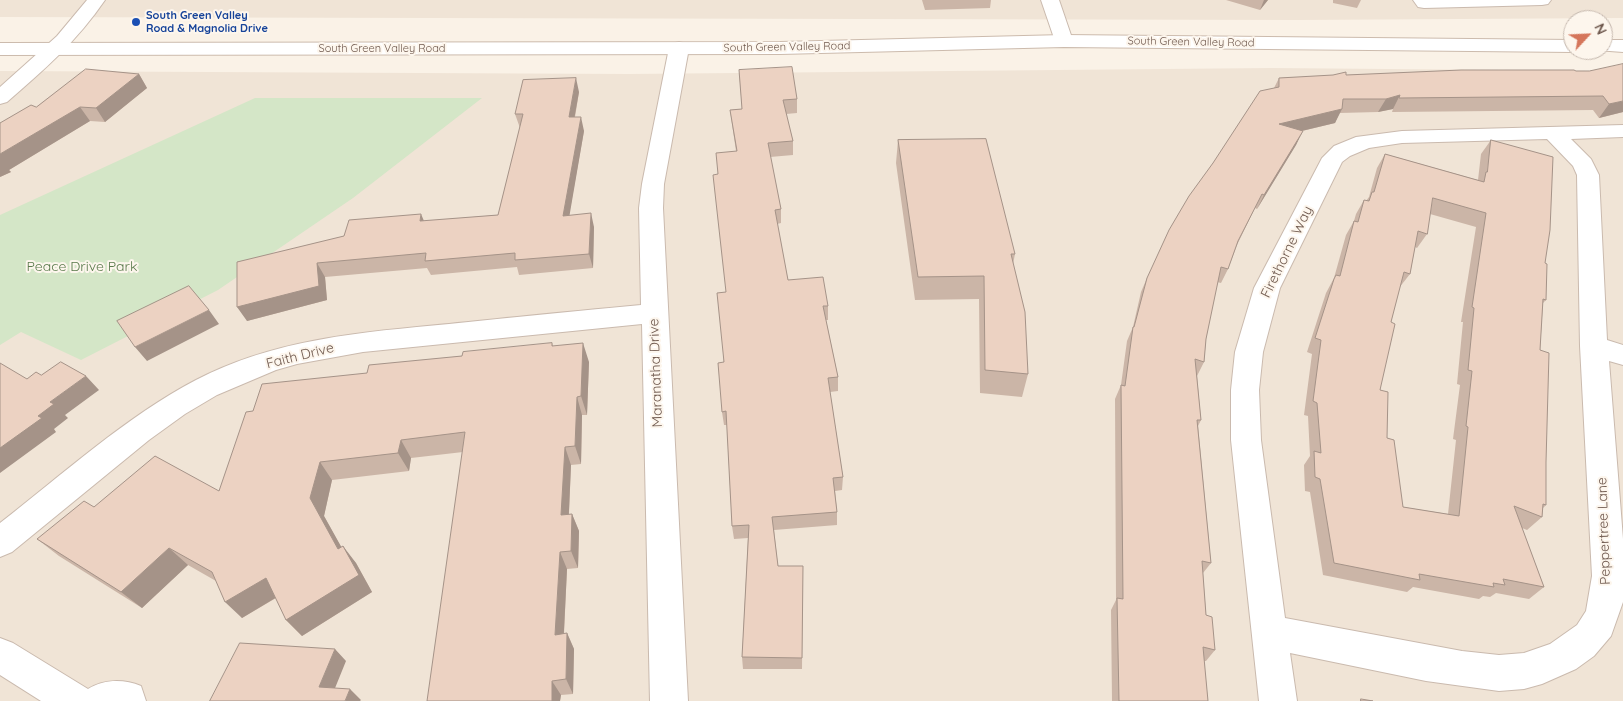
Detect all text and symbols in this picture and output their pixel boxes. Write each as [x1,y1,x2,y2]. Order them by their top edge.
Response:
place label: South Green Valley Road & Magnolia Drive [146,9,268,35]
north arrow [1563,10,1613,60]
marker: South Green Valley Road & Magnolia Drive [130,16,142,28]
text: N [1590,21,1611,38]
street label: South Green Valley Road [1127,34,1255,50]
street label: South Green Valley Road [723,39,851,55]
street label: South Green Valley Road [319,42,445,56]
street label: Firethorne Way [1258,203,1316,301]
park label: Peace Drive Park [27,259,137,275]
street label: Maranatha Drive [646,318,666,428]
street label: Faith Drive [264,339,336,373]
street label: Peppertree Lane [1594,477,1614,585]

